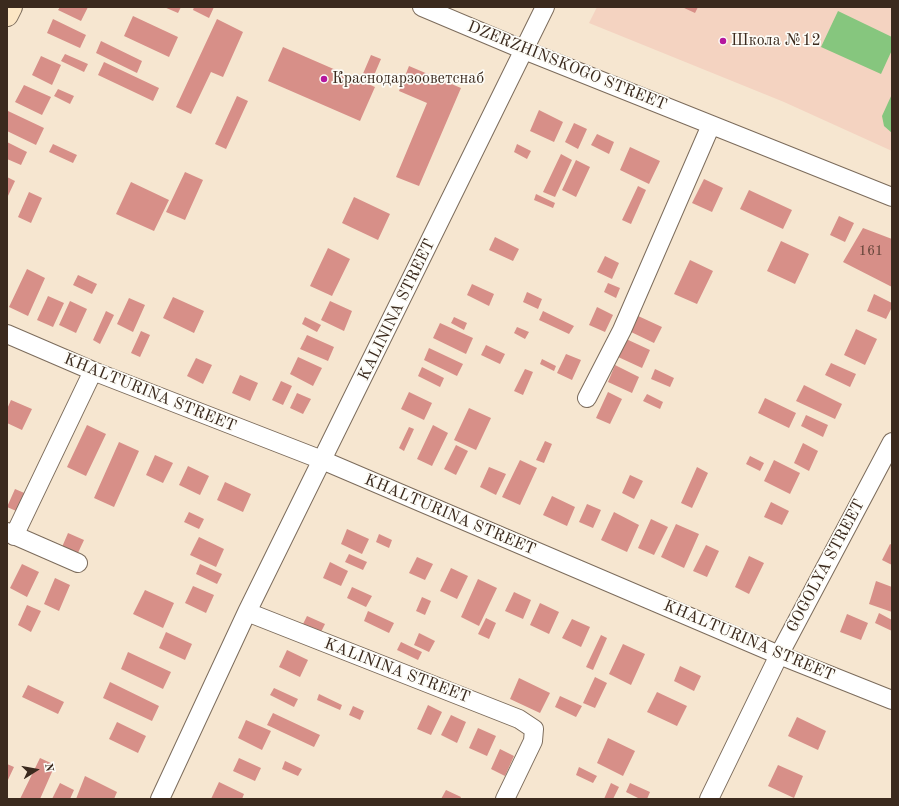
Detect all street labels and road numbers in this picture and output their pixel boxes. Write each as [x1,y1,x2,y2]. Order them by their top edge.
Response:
street label: DZERZHINSKOGO STREET [465,17,669,115]
street label: KALININA STREET [354,236,440,384]
street label: KHALTURINA STREET [61,350,239,436]
street label: KHALTURINA STREET [362,470,538,560]
street label: GOGOLYA STREET [783,496,869,636]
street label: KHALTURINA STREET [661,596,837,686]
street label: KALININA STREET [321,634,473,708]

